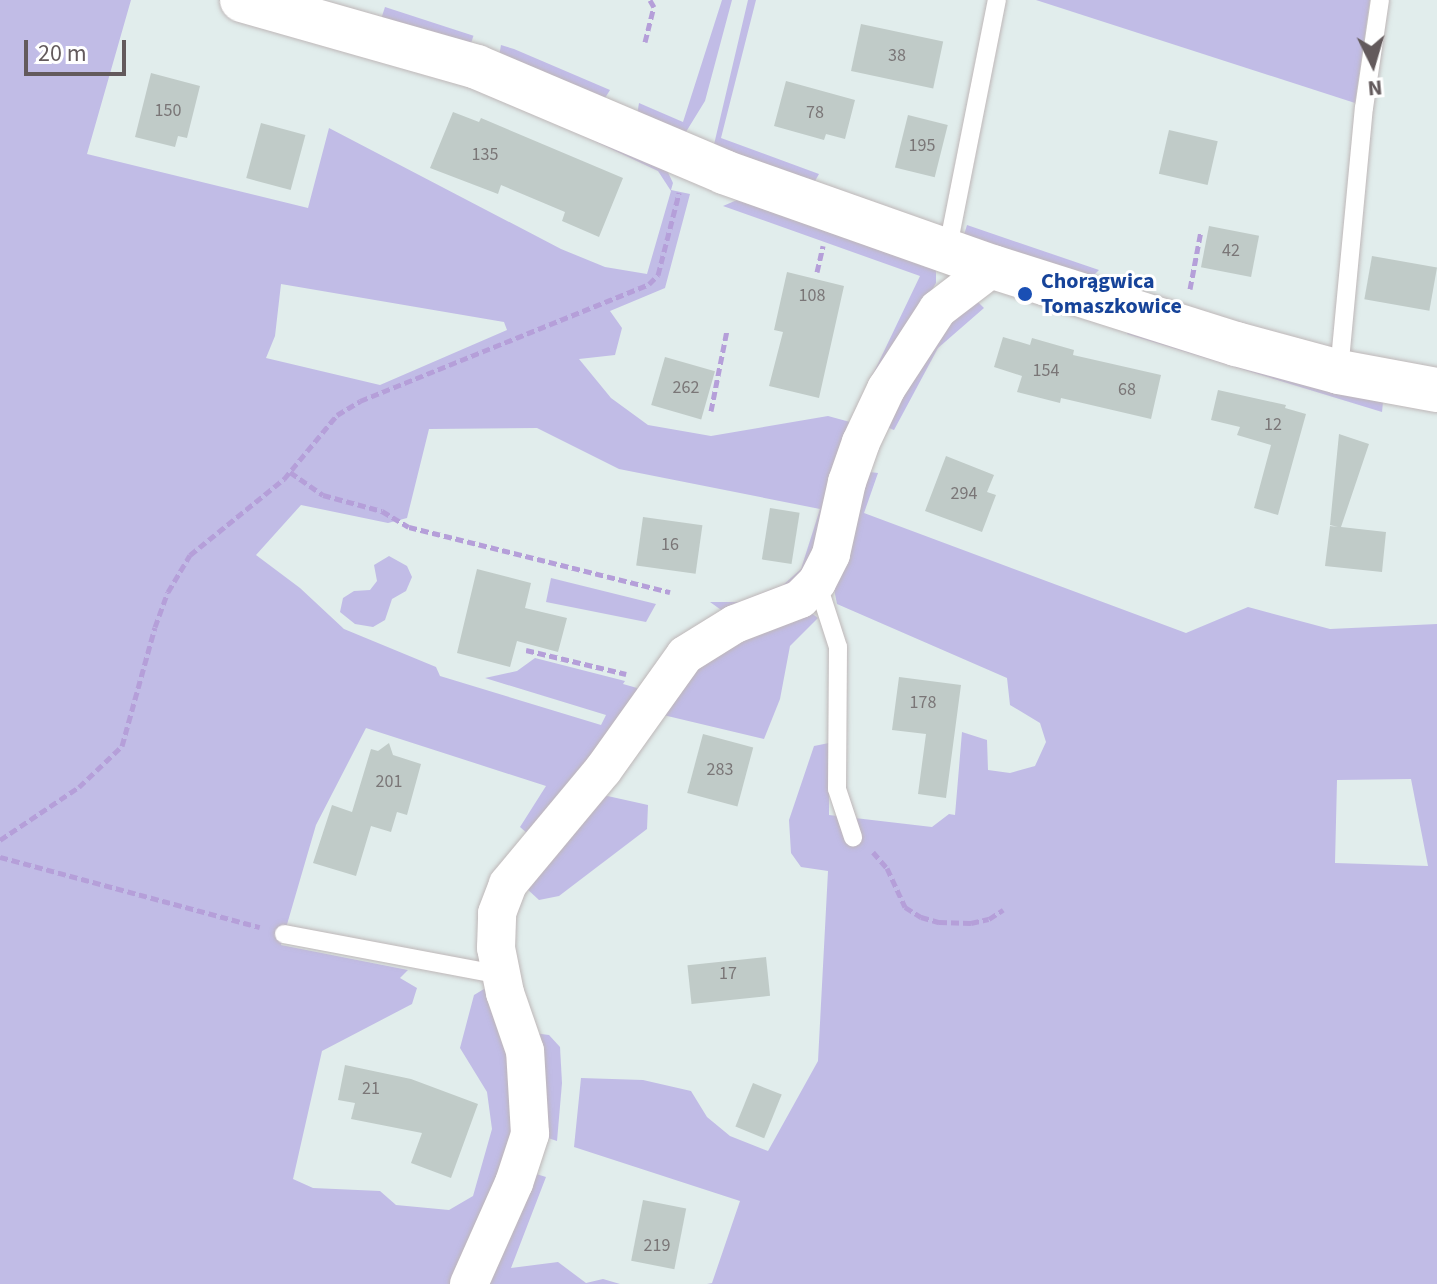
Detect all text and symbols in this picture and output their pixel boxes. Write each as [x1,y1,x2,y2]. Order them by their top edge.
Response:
scale bar [28,24,130,74]
north arrow [1333,24,1413,104]
text: 20 m [38,36,87,71]
house number: 38 [888,45,906,67]
text: N [1366,71,1384,104]
house number: 150 [155,100,181,122]
house number: 78 [806,102,824,124]
house number: 195 [909,135,935,157]
house number: 135 [472,144,498,166]
house number: 42 [1222,240,1240,262]
place label: Chorągwica Tomaszkowice [1041,268,1182,320]
house number: 108 [799,285,825,307]
marker: Chorągwica Tomaszkowice [1016,285,1034,303]
house number: 154 [1033,360,1059,382]
house number: 262 [673,377,699,399]
house number: 68 [1118,379,1136,401]
house number: 12 [1264,414,1282,436]
house number: 294 [951,483,977,505]
house number: 16 [661,534,679,556]
house number: 178 [910,692,936,714]
house number: 283 [707,759,733,781]
house number: 201 [376,771,402,793]
house number: 17 [719,963,737,985]
house number: 21 [362,1078,380,1100]
house number: 219 [644,1235,670,1257]

